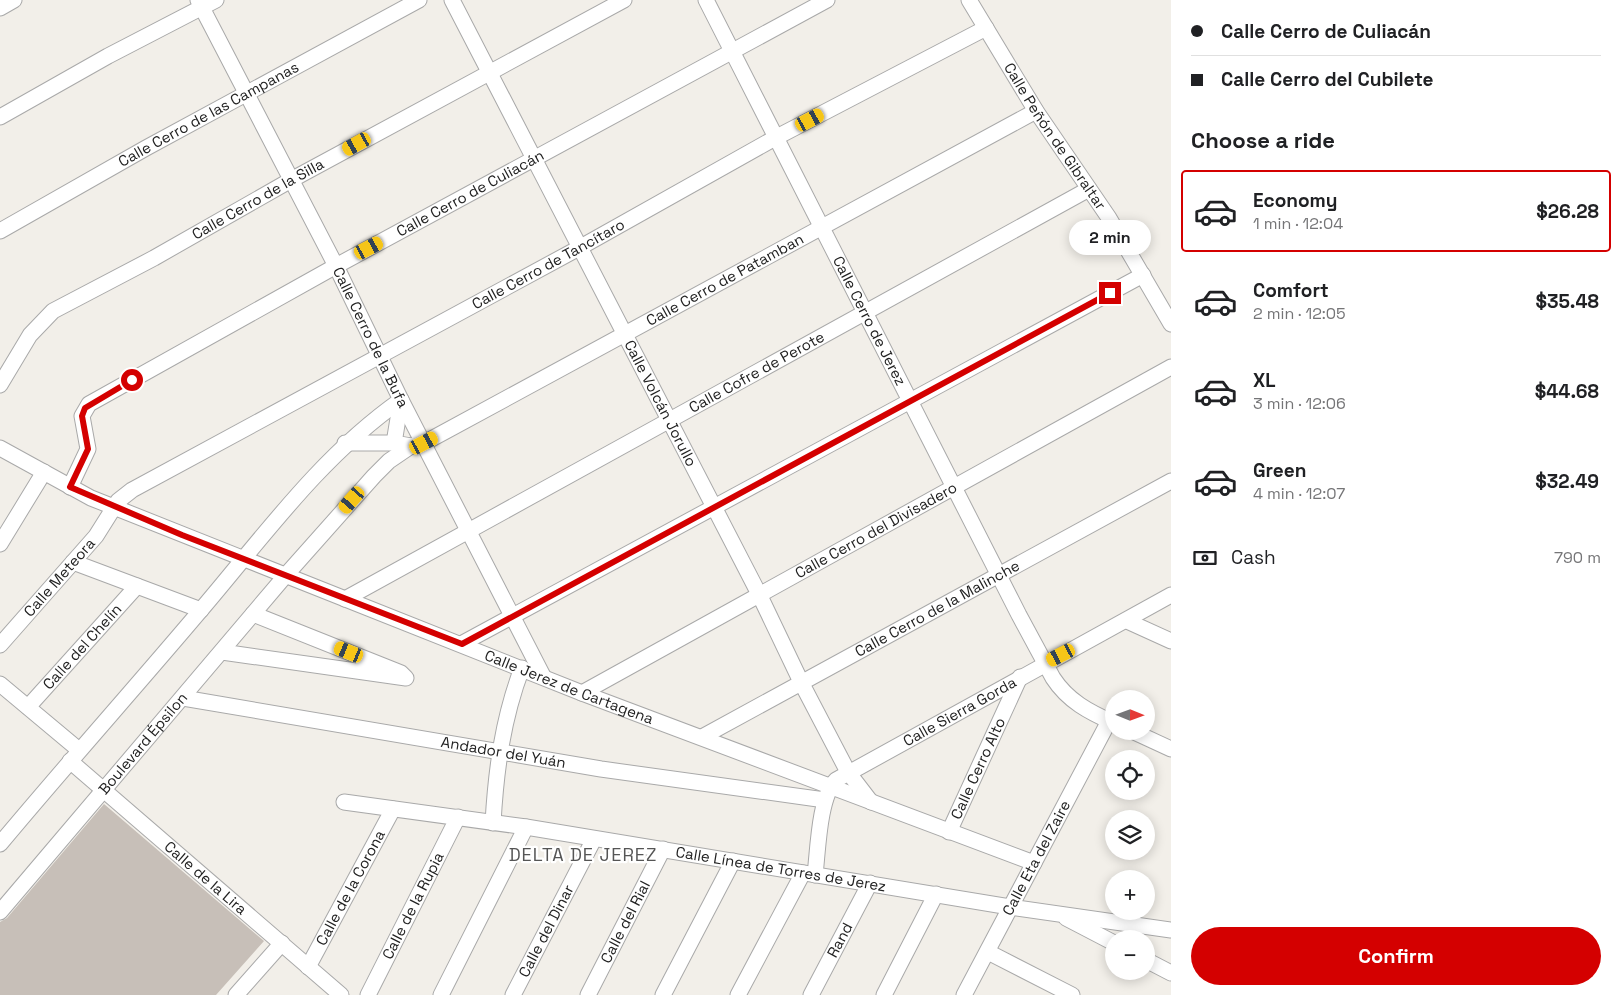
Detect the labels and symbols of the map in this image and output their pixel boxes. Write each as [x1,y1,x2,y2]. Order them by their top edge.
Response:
street label: Calle Cerro de las Campanas [115,57,302,171]
street label: Calle Peñón de Gibraltar [1000,59,1111,213]
car [793,106,826,134]
car [340,130,373,158]
street label: Calle Cerro de Culiacán [393,145,547,241]
street label: Calle Cerro de la Silla [188,154,327,244]
street label: Calle Cerro de Tancítaro [468,214,628,313]
callout: 2 min [1069,220,1151,256]
street label: Calle Cerro de Patamban [643,229,807,330]
car [352,234,385,262]
street label: Calle Cerro de Jerez [829,253,911,389]
street label: Calle Cerro de la Bufa [329,264,413,411]
route end [1099,282,1121,304]
street label: Calle Cofre de Perote [685,327,828,417]
street label: Calle Volcán Jorullo [620,337,701,470]
route start [121,369,143,391]
car [407,429,440,457]
street label: Calle Cerro del Divisadero [791,477,960,582]
car [336,484,367,516]
street label: Calle Meteora [19,533,99,620]
street label: Calle Cerro de la Malinche [851,555,1023,661]
street label: Calle del Chelín [38,600,125,693]
car [332,639,365,665]
car [1044,642,1077,668]
street label: Calle Jerez de Cartagena [482,645,657,728]
street label: Calle Sierra Gorda [899,672,1020,750]
street label: Boulevard Épsilon [94,688,191,798]
north arrow [1105,690,1155,740]
street label: Calle Cerro Alto [946,714,1009,822]
street label: Andador del Yuán [440,732,567,772]
street label: Calle Eta del Zaire [998,797,1074,919]
street label: Calle de la Corona [311,826,389,949]
street label: Calle de la Lira [161,837,251,919]
street label: Calle Línea de Torres de Jerez [674,842,887,895]
district label: DELTA DE JEREZ [509,843,657,866]
street label: Calle de la Rupia [378,848,448,962]
street label: Calle del Rial [596,877,654,966]
street label: Calle del Dinar [514,881,578,980]
street label: Rand [822,919,856,961]

